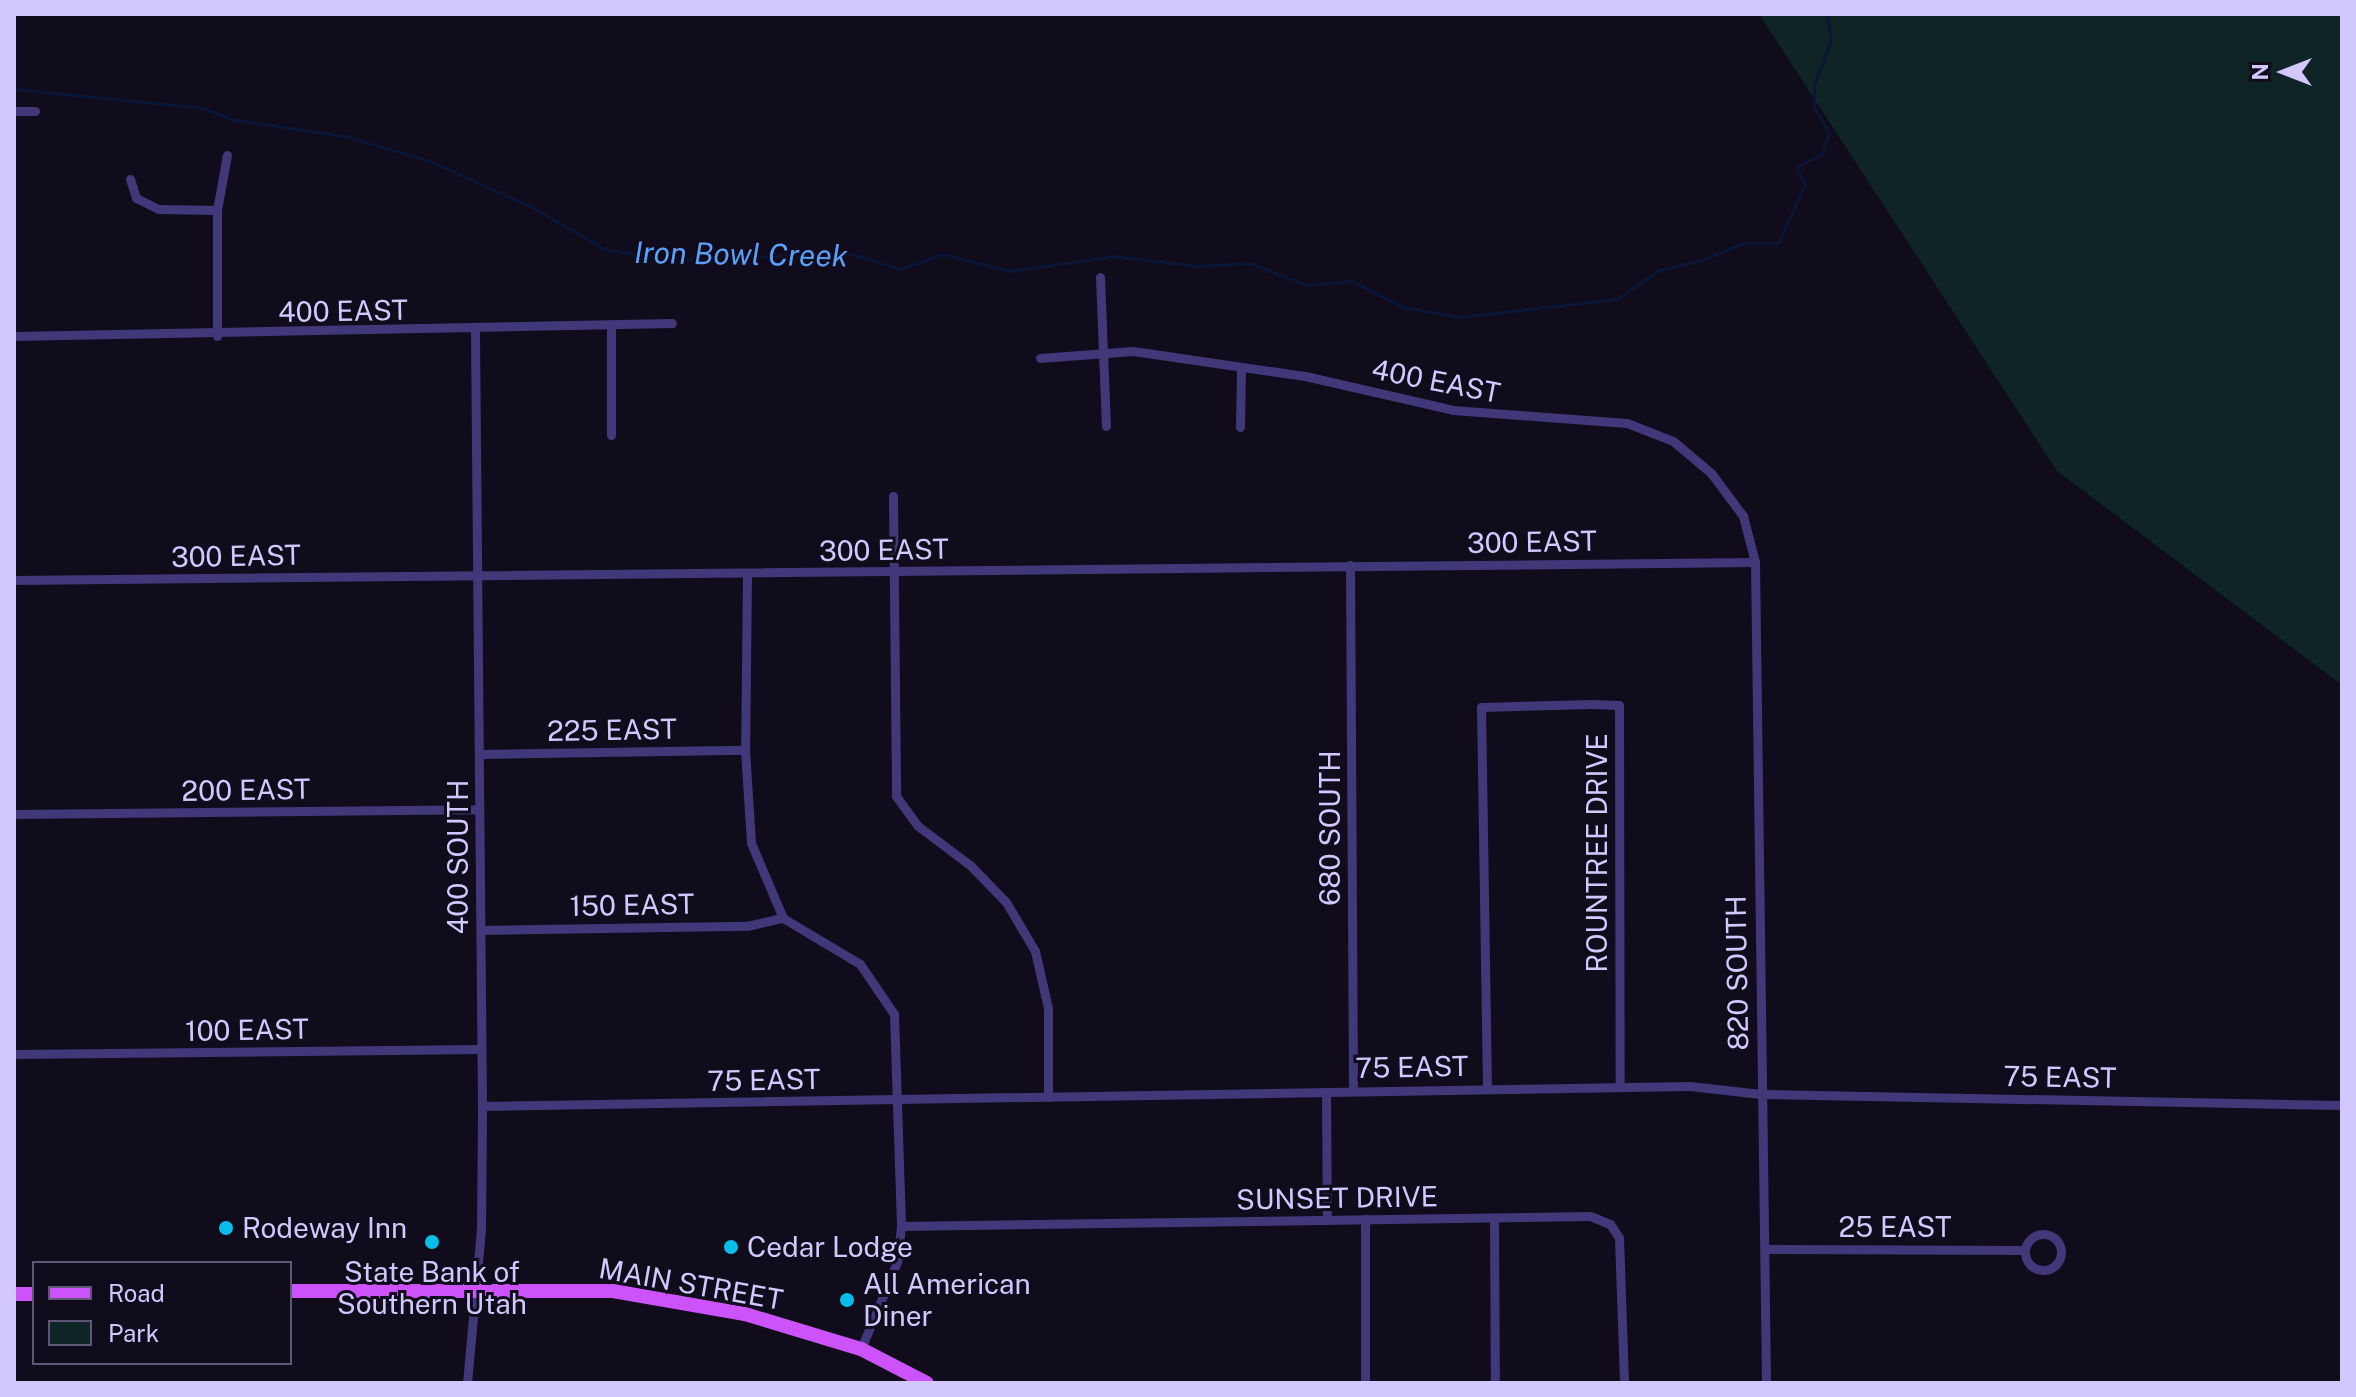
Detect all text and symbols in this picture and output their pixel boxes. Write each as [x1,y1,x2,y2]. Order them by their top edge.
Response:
north arrow [2244,32,2324,112]
text: N [2247,63,2273,81]
water label: Iron Bowl Creek [634,234,848,274]
street label: 400 EAST [278,293,408,329]
street label: 400 EAST [1369,352,1503,410]
street label: 300 EAST [1467,524,1597,560]
street label: 300 EAST [819,532,949,568]
street label: 300 EAST [171,538,301,574]
street label: 225 EAST [547,712,677,748]
street label: ROUNTREE DRIVE [1580,733,1614,973]
street label: 680 SOUTH [1313,750,1347,906]
street label: 200 EAST [181,772,311,808]
street label: 400 SOUTH [441,780,475,934]
street label: 150 EAST [569,887,695,923]
street label: 820 SOUTH [1719,895,1755,1051]
street label: 100 EAST [185,1012,309,1048]
street label: 75 EAST [1355,1049,1469,1085]
street label: 75 EAST [2003,1059,2117,1095]
street label: 75 EAST [707,1062,821,1098]
street label: SUNSET DRIVE [1236,1179,1438,1217]
street label: 25 EAST [1838,1210,1952,1244]
place label: Rodeway Inn [242,1211,407,1245]
marker: Rodeway Inn [217,1219,235,1237]
place label: Cedar Lodge [747,1230,913,1264]
marker: State Bank of Southern Utah [423,1233,441,1251]
marker: Cedar Lodge [722,1238,740,1256]
street label: MAIN STREET [596,1251,786,1317]
place label: State Bank of Southern Utah [337,1255,527,1321]
legend [32,1261,292,1365]
place label: All American Diner [863,1267,1031,1333]
text: Road [108,1279,165,1307]
marker: All American Diner [838,1291,856,1309]
text: Park [108,1319,159,1347]

